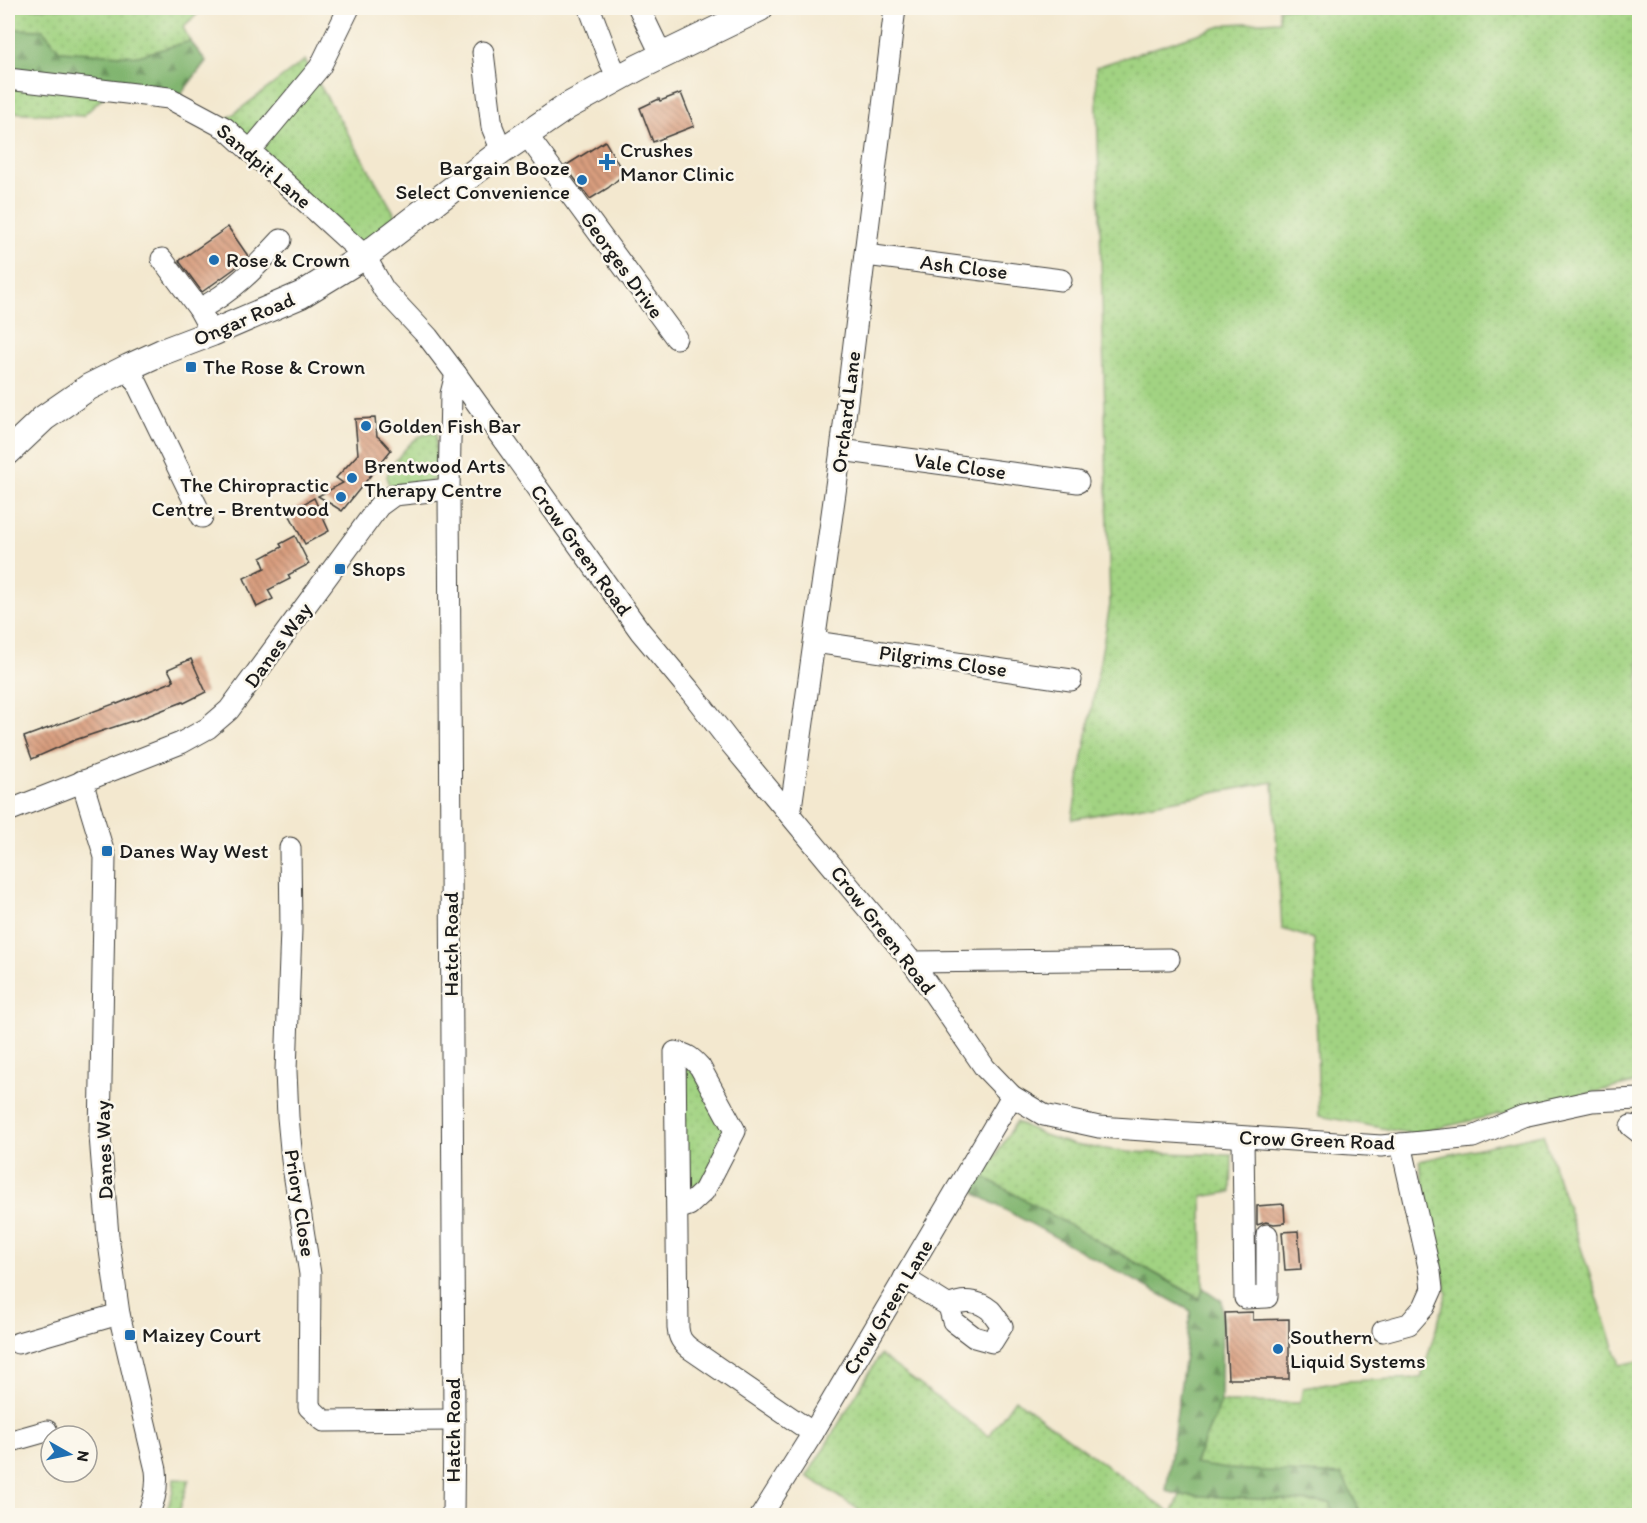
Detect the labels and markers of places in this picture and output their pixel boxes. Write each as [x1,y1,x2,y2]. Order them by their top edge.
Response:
place label: Crushes Manor Clinic [620,137,734,186]
marker: Crushes Manor Clinic [598,153,616,171]
place label: Bargain Booze Select Convenience [395,155,570,204]
marker: Bargain Booze Select Convenience [575,173,589,187]
place label: Rose & Crown [226,247,350,272]
marker: Rose & Crown [207,253,221,267]
place label: The Rose & Crown [203,354,365,379]
marker: The Rose & Crown [184,360,198,374]
place label: Golden Fish Bar [378,413,521,438]
marker: Golden Fish Bar [359,419,373,433]
place label: Brentwood Arts Therapy Centre [364,453,506,502]
marker: Brentwood Arts Therapy Centre [345,471,359,485]
place label: The Chiropractic Centre - Brentwood [152,472,329,521]
marker: The Chiropractic Centre - Brentwood [334,490,348,504]
place label: Shops [352,556,406,581]
marker: Shops [333,562,347,576]
place label: Danes Way West [119,838,269,863]
marker: Danes Way West [100,844,114,858]
place label: Maizey Court [142,1322,261,1347]
place label: Southern Liquid Systems [1290,1324,1425,1373]
marker: Maizey Court [123,1328,137,1342]
marker: Southern Liquid Systems [1271,1342,1285,1356]

